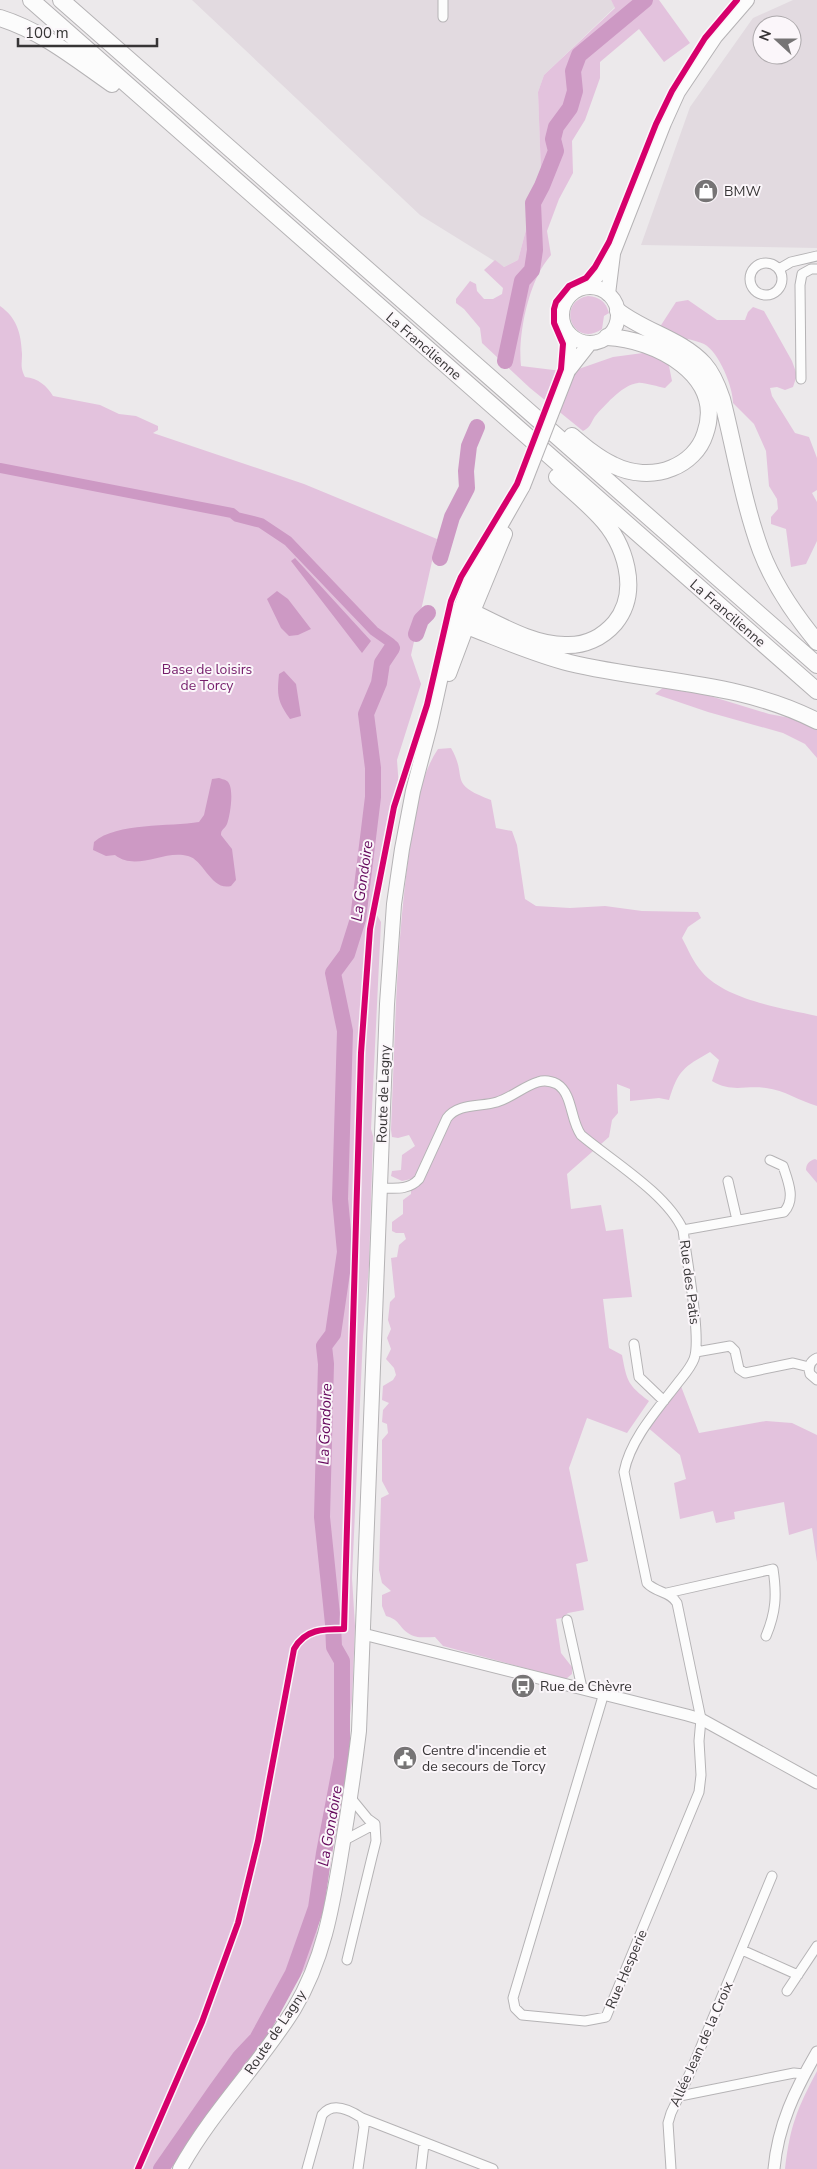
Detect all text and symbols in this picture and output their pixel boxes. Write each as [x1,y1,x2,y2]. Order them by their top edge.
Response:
scale bar [18,15,156,47]
north arrow [752,15,802,65]
text: 100 m [25,23,69,43]
text: N [755,27,776,44]
shop icon: BMW [693,178,719,204]
place label: BMW [724,182,761,201]
street label: La Francilienne [382,308,466,385]
street label: La Francilienne [686,575,770,652]
park label: Base de loisirs de Torcy [162,660,253,695]
water label: La Gondoire [346,839,378,923]
street label: Route de Lagny [372,1044,395,1143]
street label: Rue des Patis [675,1239,704,1326]
water label: La Gondoire [314,1383,336,1465]
bus stop icon: Rue de Chèvre [510,1673,536,1699]
place label: Rue de Chèvre [540,1677,632,1696]
place label: Centre d'incendie et de secours de Torcy [422,1741,546,1776]
public building icon: Centre d'incendie et de secours de Torcy [392,1745,418,1771]
water label: La Gondoire [313,1784,347,1868]
street label: Rue Hesperie [601,1927,652,2012]
street label: Allée Jean de la Croix [665,1978,738,2110]
street label: Route de Lagny [240,1986,311,2078]

